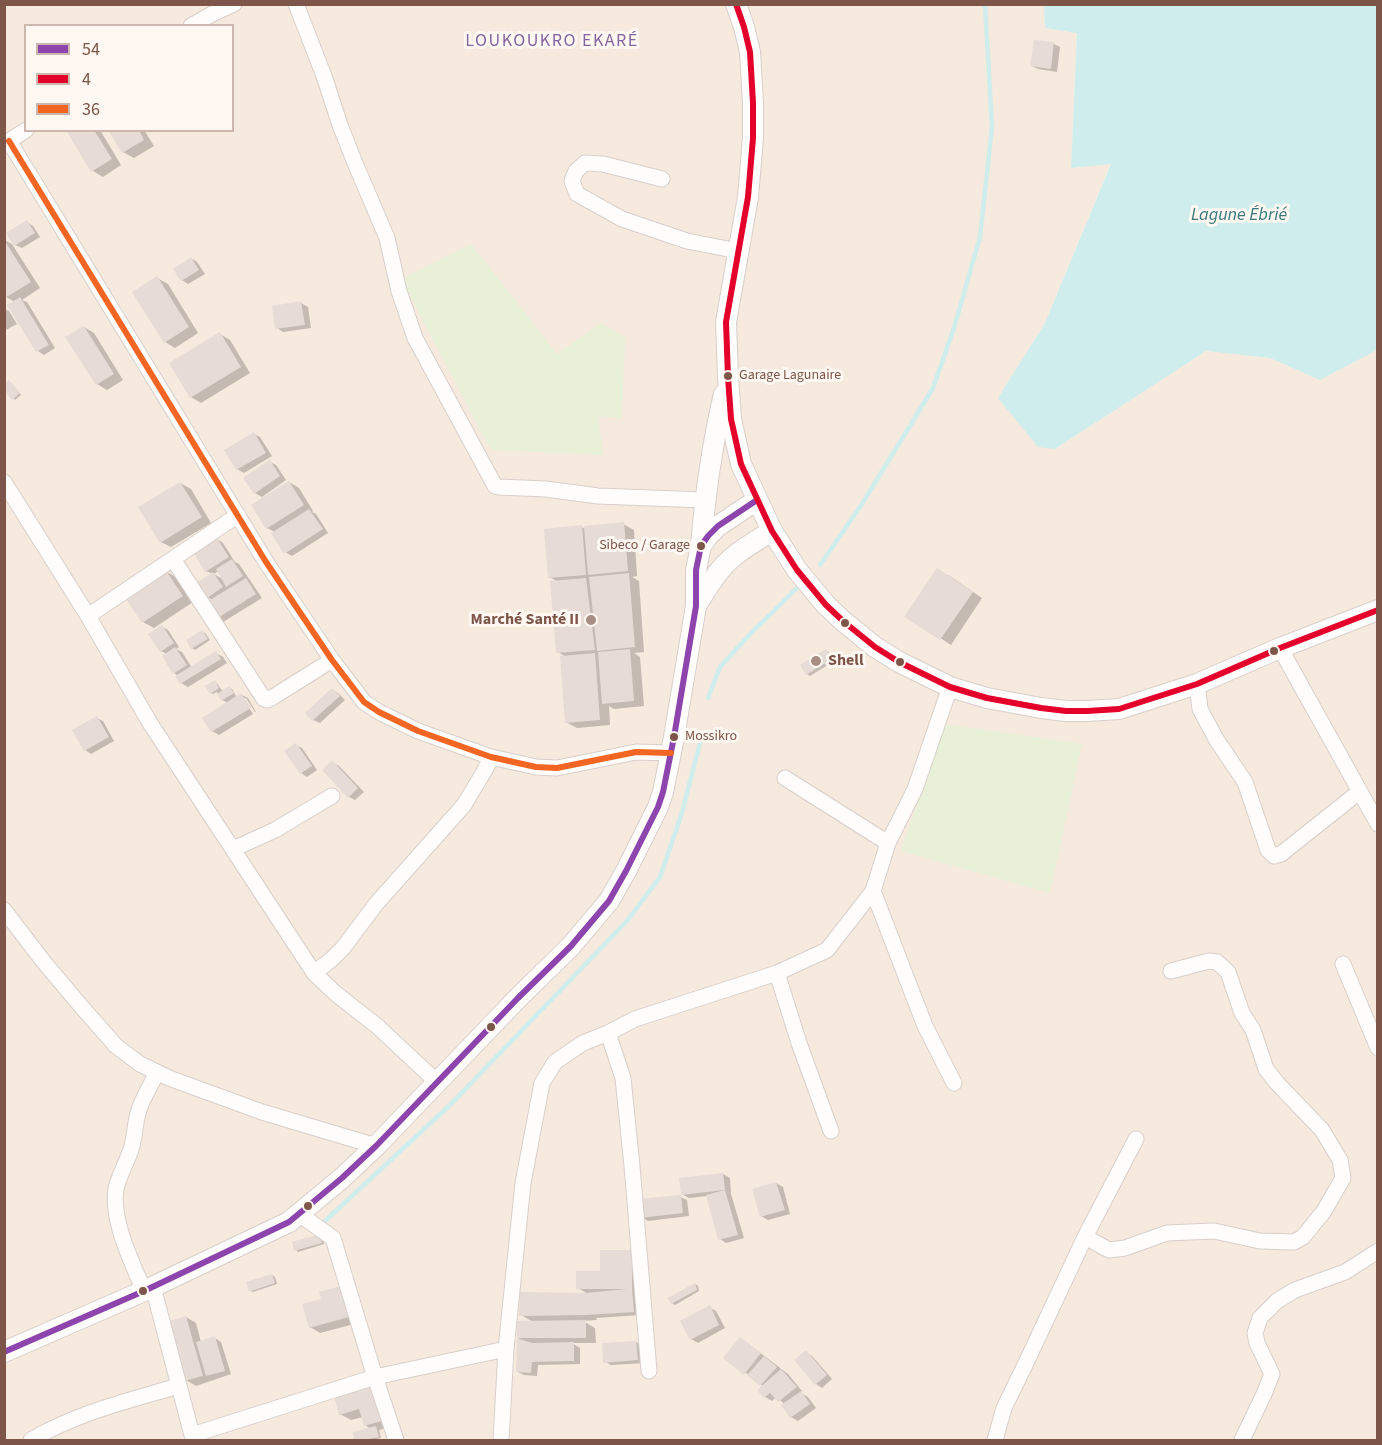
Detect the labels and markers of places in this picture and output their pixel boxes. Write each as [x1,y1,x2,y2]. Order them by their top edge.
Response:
place label: Garage Lagunaire [739,368,841,384]
marker: Garage Lagunaire [722,370,734,382]
place label: Sibeco / Garage [599,538,690,554]
marker: Sibeco / Garage [695,540,707,552]
place label: Marché Santé II [471,610,579,630]
marker: Marché Santé II [584,613,598,627]
unlabelled marker [839,617,851,629]
unlabelled marker [1268,645,1280,657]
place label: Shell [828,651,863,671]
marker: Shell [809,654,823,668]
unlabelled marker [894,656,906,668]
place label: Mossikro [685,729,737,745]
marker: Mossikro [668,731,680,743]
unlabelled marker [485,1021,497,1033]
unlabelled marker [302,1200,314,1212]
unlabelled marker [137,1285,149,1297]

